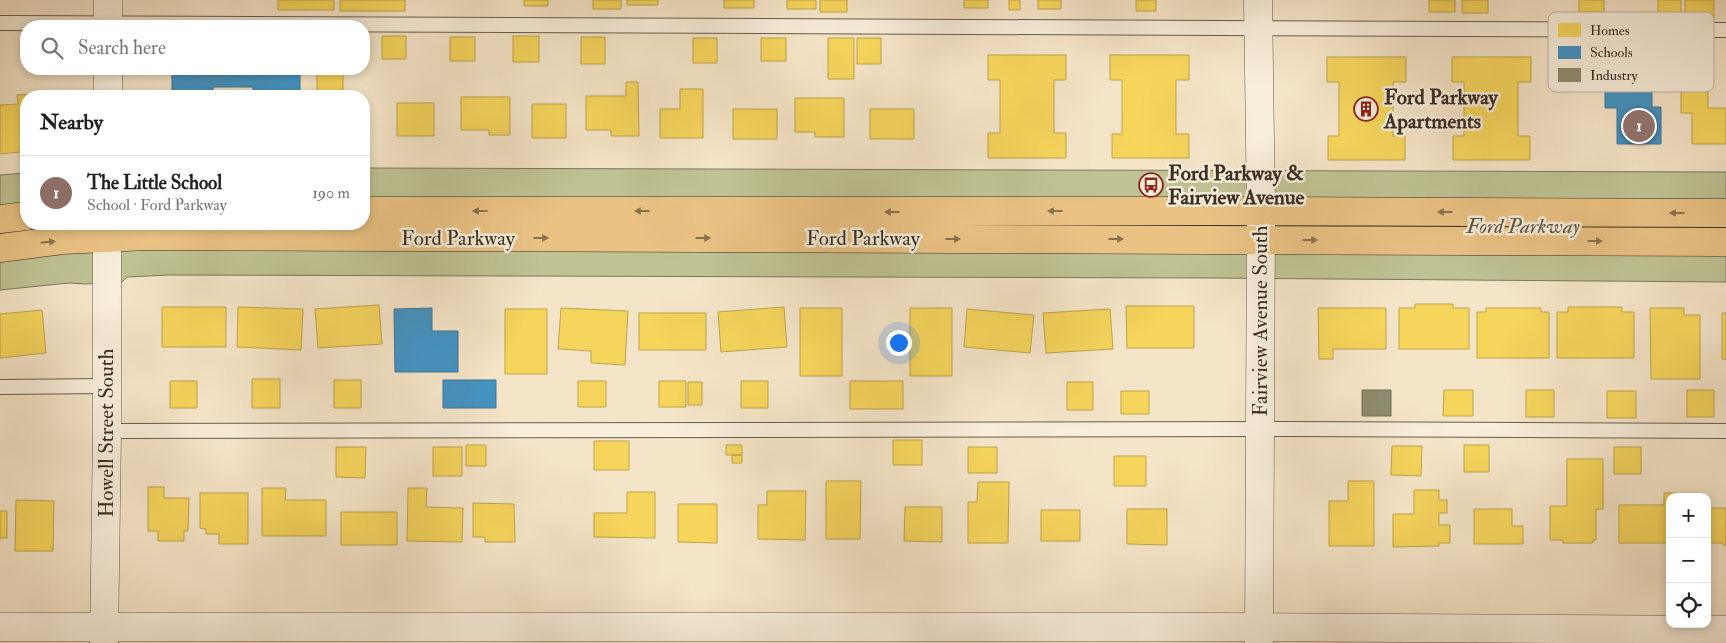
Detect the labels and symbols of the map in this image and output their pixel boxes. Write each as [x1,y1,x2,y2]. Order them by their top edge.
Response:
legend [1548,12,1714,92]
text: Homes [1590,22,1630,39]
text: Schools [1590,44,1633,61]
text: Industry [1590,67,1639,85]
place label: Ford Parkway Apartments [1383,84,1499,135]
building icon: Ford Parkway Apartments [1353,96,1379,122]
pin: 1 [1623,107,1655,145]
place label: Ford Parkway & Fairview Avenue [1168,160,1305,211]
bus stop icon: Ford Parkway & Fairview Avenue [1138,172,1164,198]
one-way arrow [472,207,488,215]
one-way arrow [634,207,650,215]
one-way arrow [1047,207,1063,215]
one-way arrow [884,208,900,216]
one-way arrow [1437,208,1453,216]
one-way arrow [1669,209,1685,217]
park label: Ford Parkway [1465,213,1581,240]
street label: Ford Parkway [401,225,516,252]
street label: Ford Parkway [806,225,921,252]
street label: Fairview Avenue South [1247,225,1274,417]
one-way arrow [533,234,549,242]
one-way arrow [695,234,711,242]
one-way arrow [945,235,961,243]
one-way arrow [1108,235,1124,243]
one-way arrow [1302,236,1318,244]
one-way arrow [41,238,57,246]
one-way arrow [1587,238,1603,246]
your location [886,330,912,356]
street label: Howell Street South [93,348,120,518]

